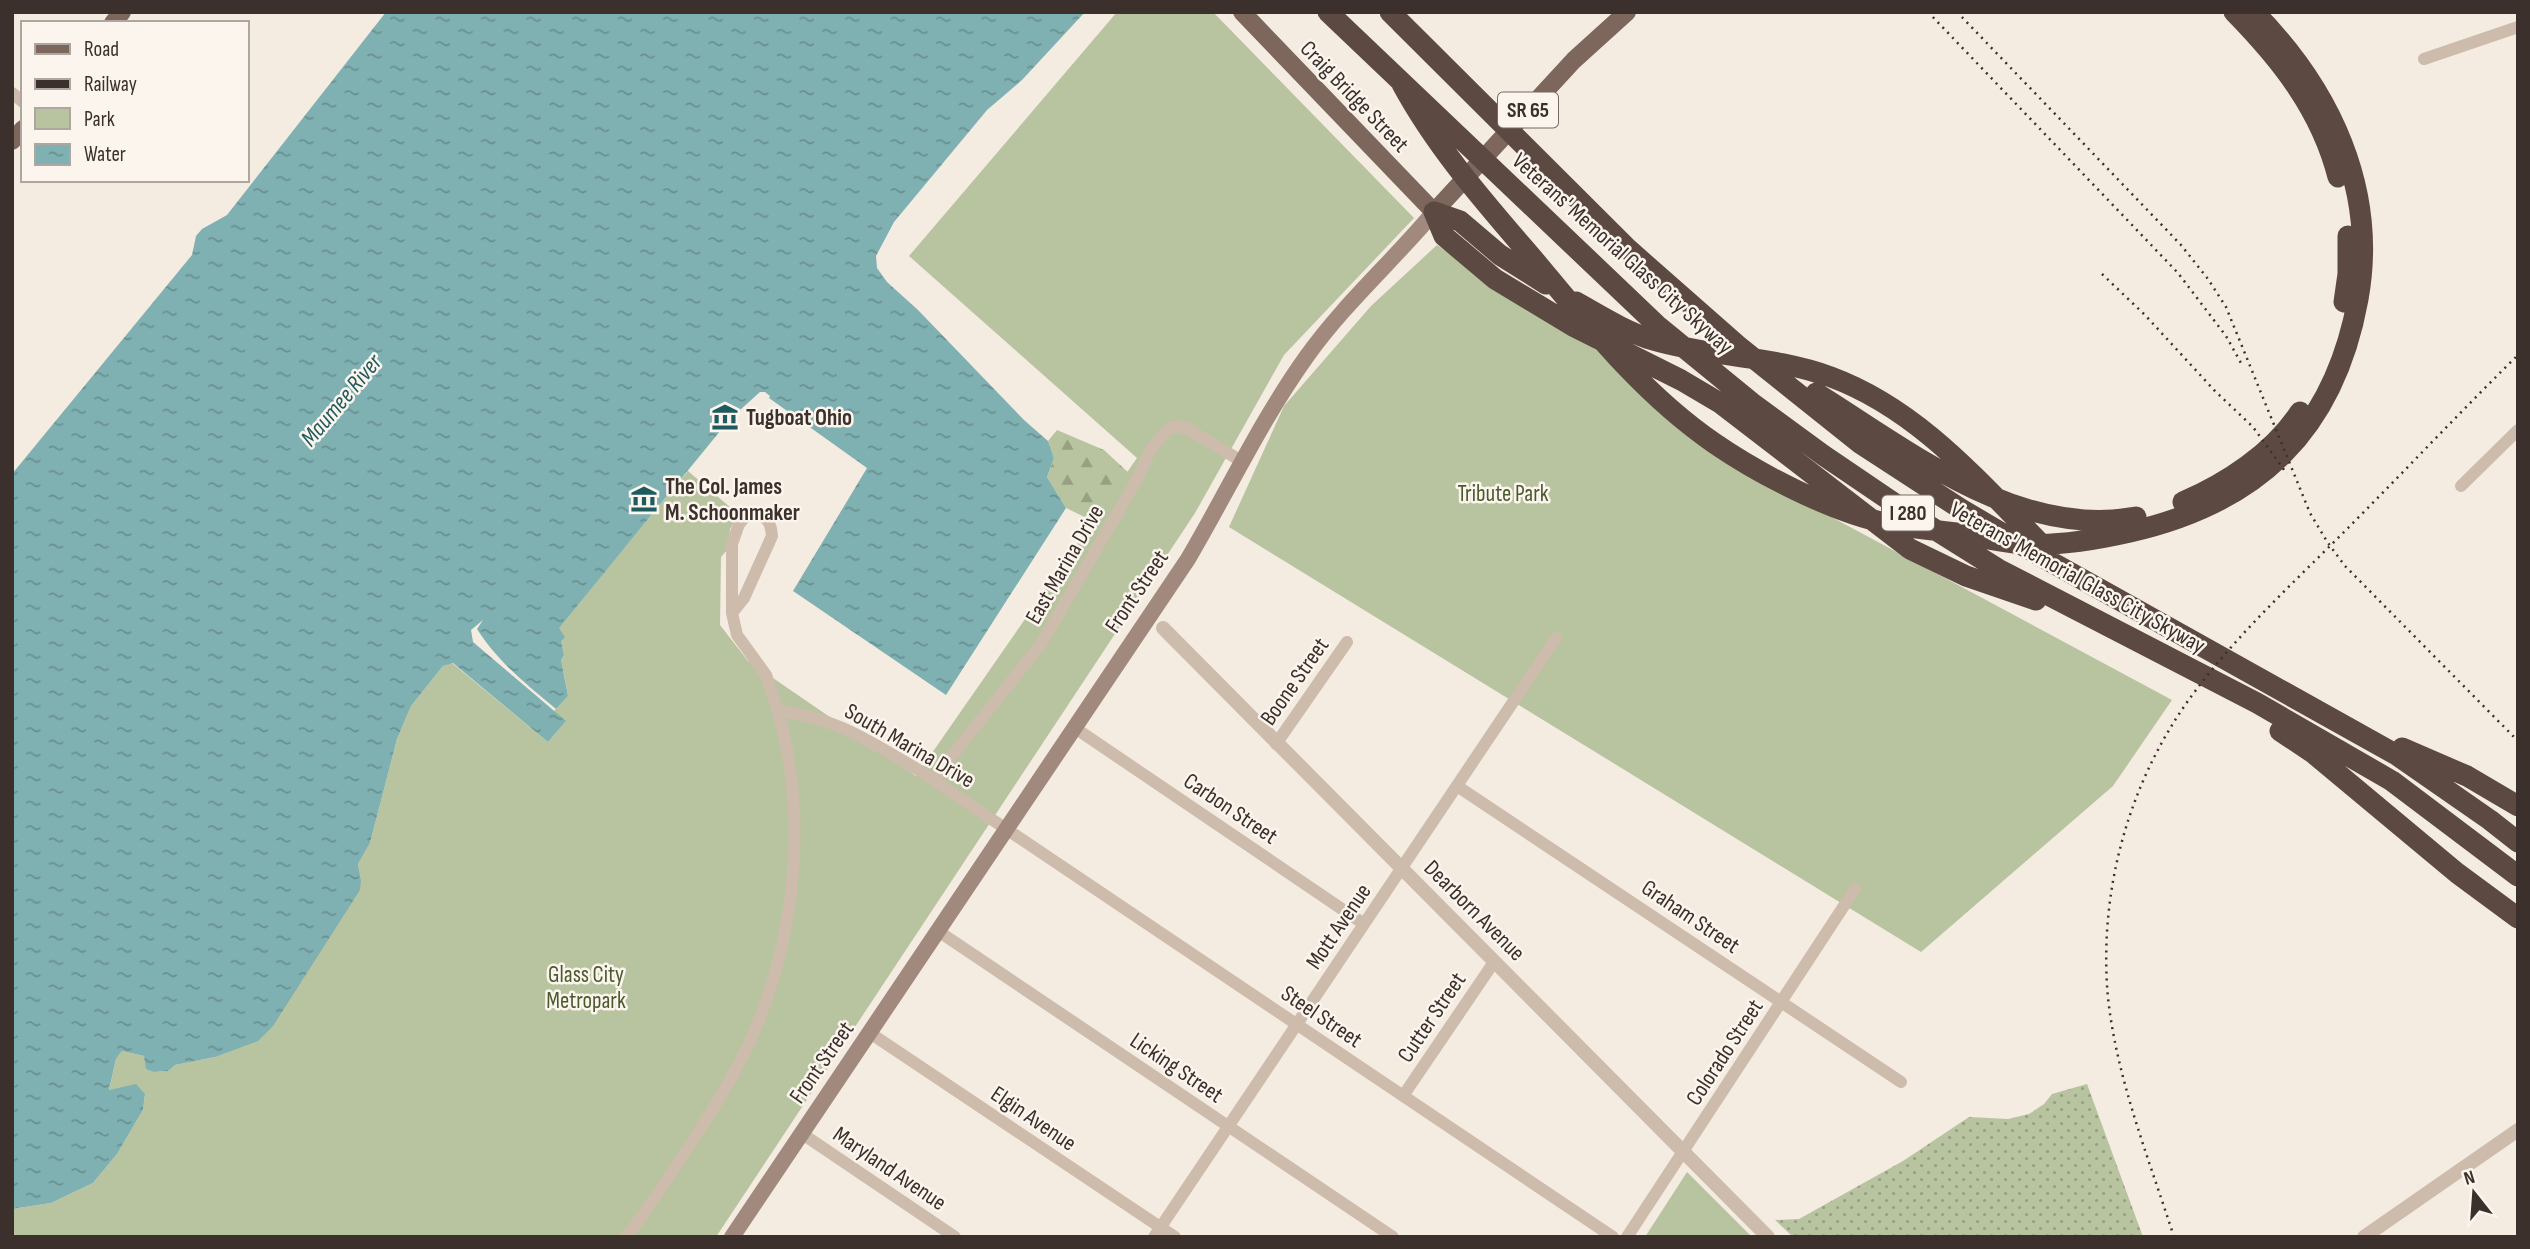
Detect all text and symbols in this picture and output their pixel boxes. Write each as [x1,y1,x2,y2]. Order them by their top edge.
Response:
legend [21,21,248,182]
street label: Craig Bridge Street [1294,35,1415,158]
text: Road [84,37,119,62]
text: Railway [84,72,137,97]
road number: SR 65 [1498,92,1558,128]
text: Park [84,107,115,132]
text: Water [84,142,126,167]
street label: Veterans' Memorial Glass City Skyway [1506,147,1739,360]
water label: Maumee River [295,347,389,452]
museum icon: Tugboat Ohio [710,402,740,432]
place label: Tugboat Ohio [746,404,852,432]
place label: The Col. James M. Schoonmaker [665,473,800,527]
park label: Tribute Park [1457,480,1549,508]
museum icon: The Col. James M. Schoonmaker [629,484,659,514]
road number: I 280 [1882,496,1934,530]
street label: Veterans' Memorial Glass City Skyway [1945,496,2210,660]
street label: East Marina Drive [1020,500,1110,629]
street label: Front Street [1099,545,1175,638]
street label: Boone Street [1254,632,1335,731]
street label: South Marina Drive [840,697,979,794]
street label: Carbon Street [1178,767,1283,850]
street label: Dearborn Avenue [1418,854,1531,967]
street label: Graham Street [1636,874,1745,960]
street label: Mott Avenue [1300,878,1378,975]
park label: Glass City Metropark [546,961,626,1015]
street label: Cutter Street [1392,967,1472,1068]
street label: Steel Street [1276,980,1367,1054]
street label: Colorado Street [1680,994,1769,1111]
street label: Front Street [783,1016,860,1109]
street label: Licking Street [1125,1027,1228,1109]
street label: Elgin Avenue [985,1080,1081,1158]
street label: Maryland Avenue [827,1121,951,1217]
north arrow [2439,1158,2509,1228]
text: N [2461,1166,2478,1191]

